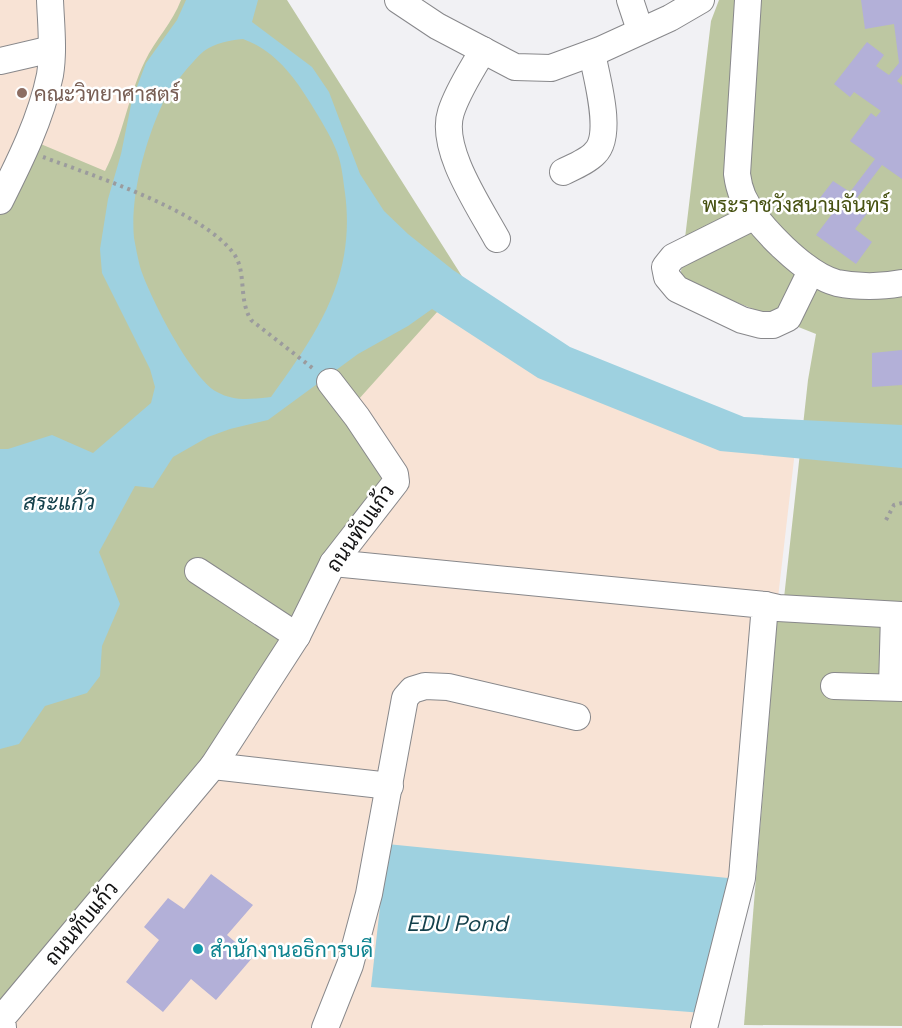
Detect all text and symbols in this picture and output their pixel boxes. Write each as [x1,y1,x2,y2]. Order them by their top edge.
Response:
place label: คณะวิทยาศาสตร์ [34,80,180,107]
marker: คณะวิทยาศาสตร์ [15,86,29,100]
park label: พระราชวังสนามจันทร์ [702,191,890,218]
street label: ถนนทับแก้ว [320,479,400,577]
water label: สระแก้ว [23,488,95,516]
street label: ถนนทับแก้ว [38,876,124,970]
water label: EDU Pond [406,909,511,937]
place label: สำนักงานอธิการบดี [210,936,373,963]
marker: สำนักงานอธิการบดี [191,942,205,956]

